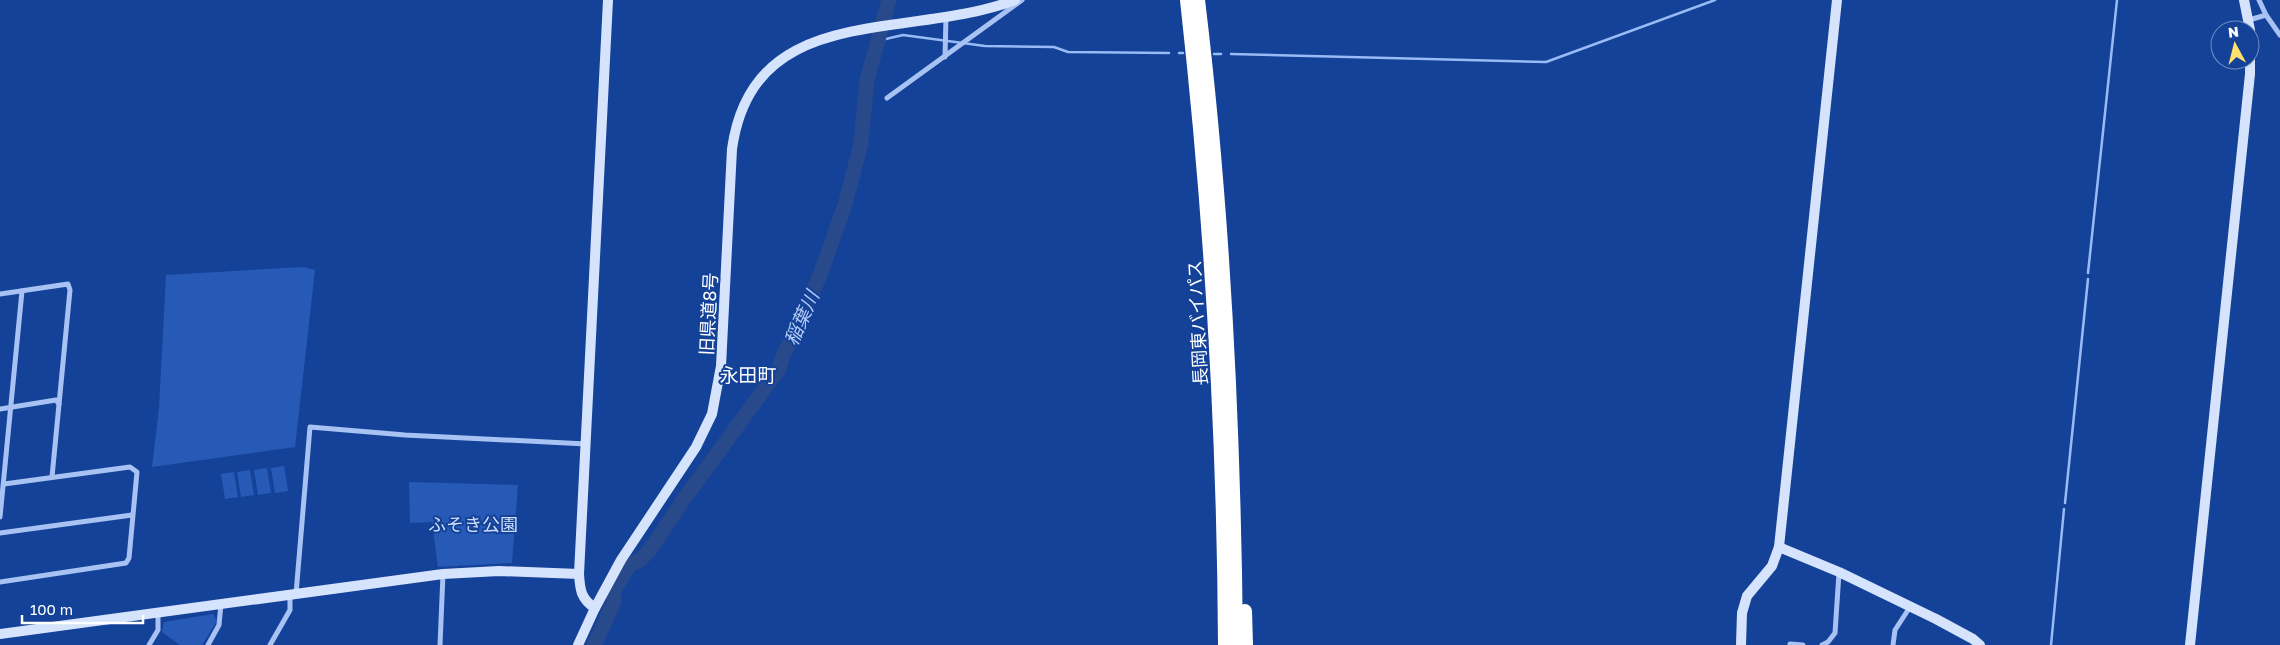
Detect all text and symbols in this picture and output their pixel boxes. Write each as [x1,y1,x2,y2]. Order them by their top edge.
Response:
north arrow [2210,20,2260,70]
text: N [2227,23,2240,41]
street label: 長岡東バイパス [1183,260,1211,386]
street label: 旧県道8号 [695,272,721,356]
water label: 稲葉川 [779,285,824,349]
district label: 永田町 [719,363,777,386]
park label: ふそき公園 [428,513,518,535]
scale bar [22,592,144,624]
text: 100 m [30,600,73,618]

